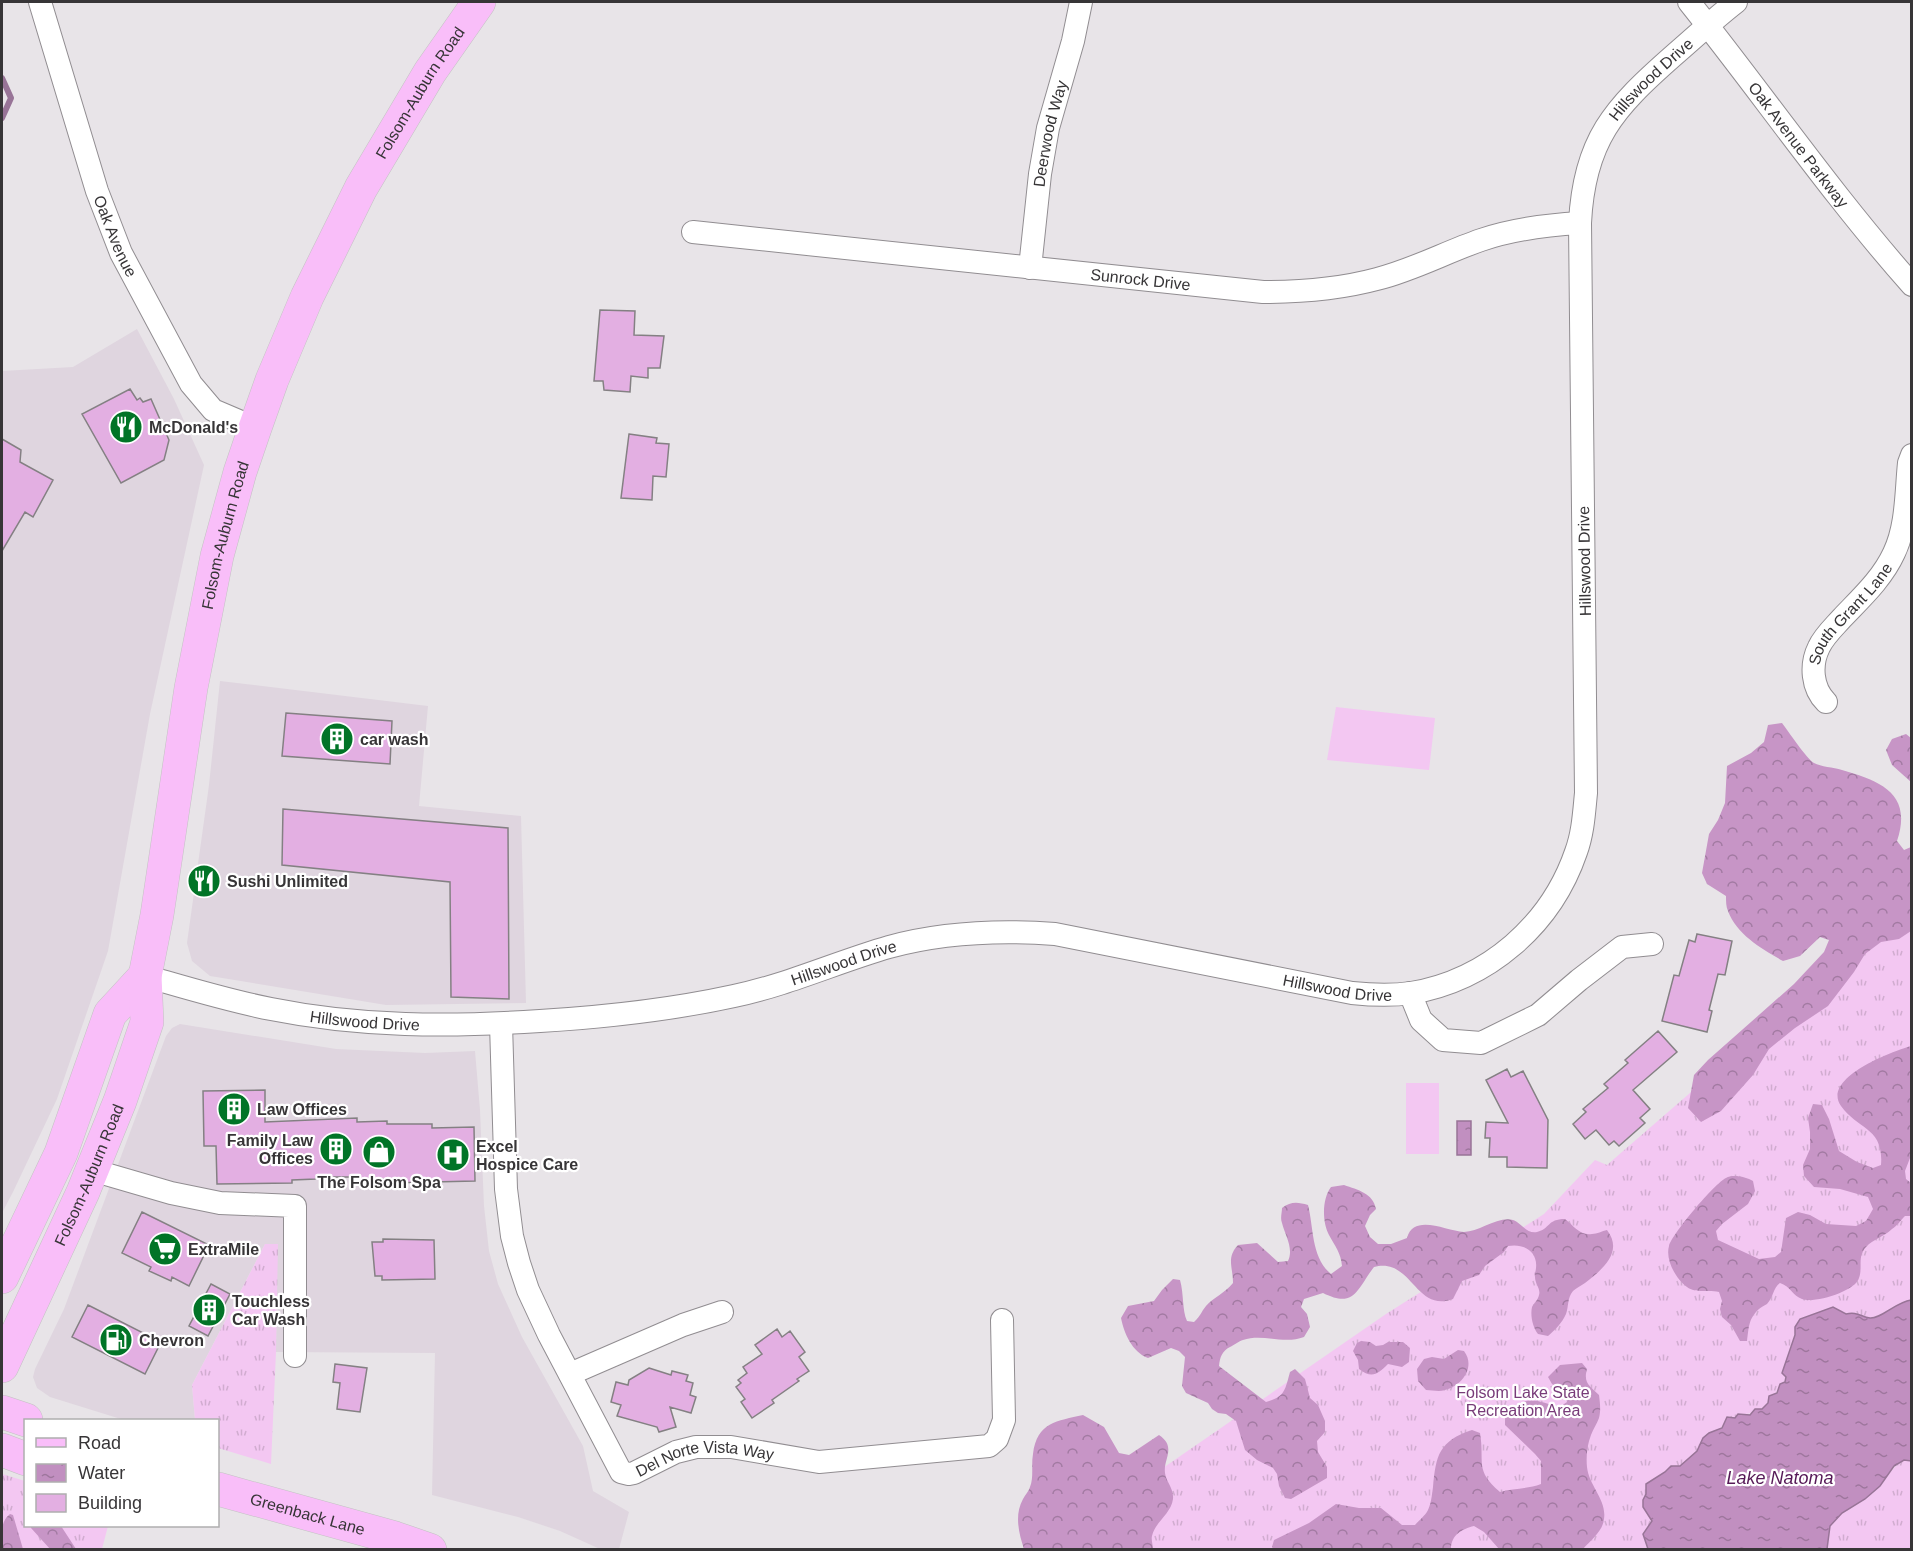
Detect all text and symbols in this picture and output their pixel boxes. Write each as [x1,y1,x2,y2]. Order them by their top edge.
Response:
street label: Folsom-Auburn Road [372,24,468,162]
street label: Hillswood Drive [1606,35,1696,124]
street label: Deerwood Way [1031,78,1070,188]
street label: Oak Avenue Parkway [1745,79,1852,211]
street label: Oak Avenue [90,193,140,280]
street label: Sunrock Drive [1090,266,1191,293]
restaurant icon: McDonald's [108,409,144,445]
place label: McDonald's [149,419,238,436]
street label: Folsom-Auburn Road [199,459,252,611]
street label: Hillswood Drive [1575,506,1594,616]
street label: South Grant Lane [1806,560,1896,666]
building icon: car wash [319,721,355,757]
place label: car wash [360,731,428,748]
restaurant icon: Sushi Unlimited [186,863,222,899]
place label: Sushi Unlimited [227,873,348,890]
street label: Hillswood Drive [789,937,899,989]
street label: Hillswood Drive [1282,971,1392,1004]
street label: Hillswood Drive [309,1008,420,1033]
building icon: Law Offices [216,1091,252,1127]
place label: Law Offices [257,1101,347,1118]
street label: Folsom-Auburn Road [51,1102,127,1248]
building icon: Family Law Offices [318,1131,354,1167]
place label: Family Law Offices [227,1132,314,1167]
shop icon: The Folsom Spa [361,1134,397,1170]
hospital icon: Excel Hospice Care [435,1137,471,1173]
place label: Excel Hospice Care [476,1138,578,1173]
place label: The Folsom Spa [317,1174,441,1191]
supermarket icon: ExtraMile [147,1231,183,1267]
place label: ExtraMile [188,1241,259,1258]
building icon: Touchless Car Wash [191,1292,227,1328]
place label: Touchless Car Wash [232,1293,310,1328]
fuel station icon: Chevron [98,1322,134,1358]
place label: Chevron [139,1332,204,1349]
park label: Folsom Lake State Recreation Area [1456,1384,1590,1419]
legend [24,1419,219,1527]
text: Road [78,1433,121,1453]
street label: Del Norte Vista Way [633,1439,775,1480]
text: Water [78,1463,125,1483]
water label: Lake Natoma [1726,1468,1834,1488]
street label: Greenback Lane [248,1490,367,1538]
text: Building [78,1493,142,1513]

